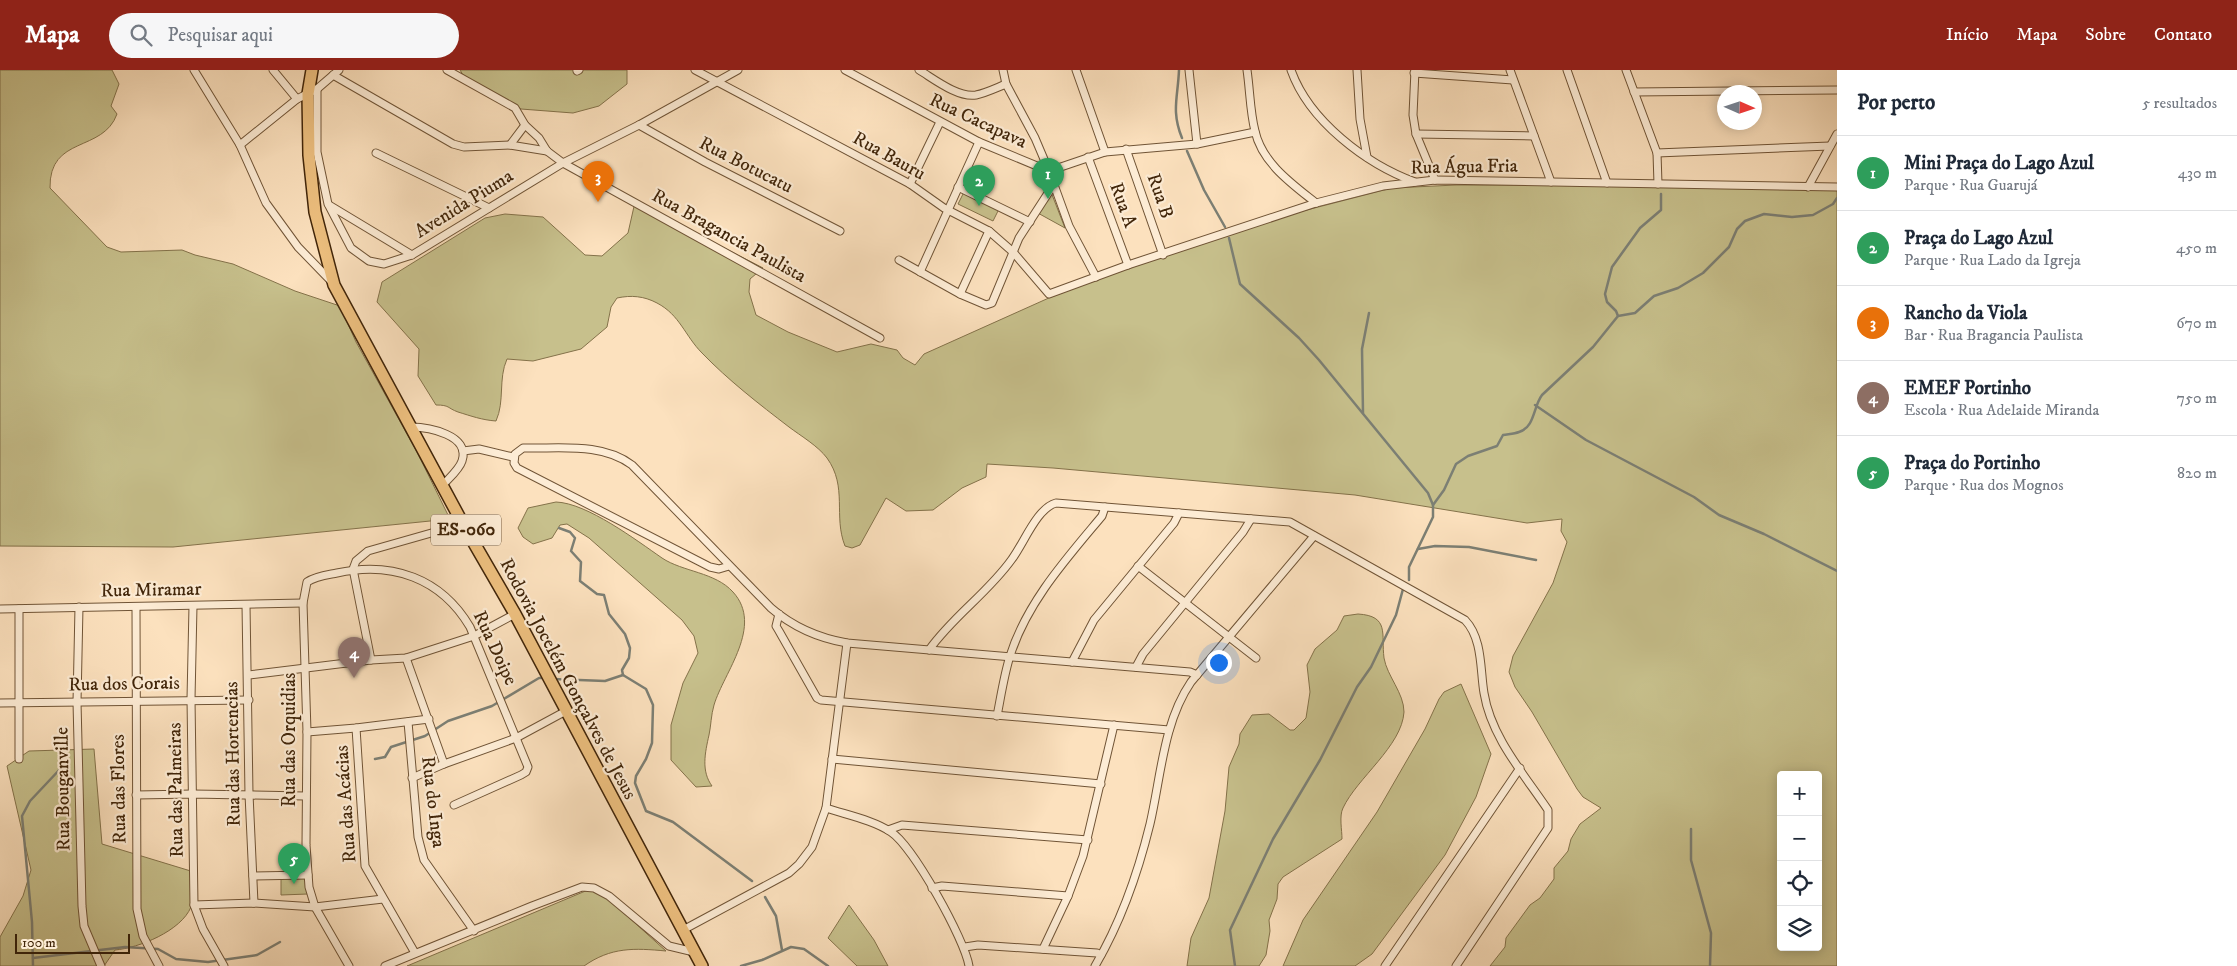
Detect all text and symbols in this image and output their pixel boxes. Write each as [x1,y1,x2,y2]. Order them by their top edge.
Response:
search box [109,13,459,58]
text: Mapa [25,20,79,50]
icon: search [127,21,155,49]
text: Pesquisar aqui [167,24,273,47]
text: Início [1946,24,1989,46]
text: Mapa [2017,24,2057,46]
text: Sobre [2085,24,2126,46]
text: Contato [2154,24,2212,46]
north arrow [1717,85,1762,130]
street label: Rua Cacapava [926,88,1030,154]
text: Por perto [1857,90,1935,116]
text: 5 resultados [2142,93,2217,113]
street label: Rua Bauru [849,127,929,185]
street label: Rua Botucatu [695,132,797,198]
text: Mini Praça do Lago Azul [1904,152,2094,175]
street label: Rua Água Fria [1410,153,1518,179]
pin: 1 [1032,158,1064,199]
pin: 3 [582,161,614,202]
text: 1 [1870,163,1876,183]
text: 430 m [2178,163,2217,183]
street label: Avenida Piuma [411,165,517,243]
pin: 2 [963,165,995,206]
street label: Rua B [1142,171,1178,221]
text: Parque · Rua Guarujá [1904,175,2038,195]
street label: Rua A [1104,179,1142,231]
street label: Rua Bragancia Paulista [648,184,810,288]
text: Praça do Lago Azul [1904,227,2053,250]
text: 2 [1869,238,1877,258]
text: 450 m [2176,238,2217,258]
text: Parque · Rua Lado da Igreja [1904,250,2081,270]
text: Rancho da Viola [1904,302,2027,325]
text: 3 [1870,313,1876,333]
text: 670 m [2176,313,2217,333]
text: Bar · Rua Bragancia Paulista [1904,325,2083,345]
text: EMEF Portinho [1904,377,2031,400]
text: 4 [1868,388,1878,408]
text: 750 m [2177,388,2217,408]
text: Escola · Rua Adelaide Miranda [1904,400,2099,420]
text: Praça do Portinho [1904,452,2040,475]
text: 5 [1869,463,1877,483]
text: 820 m [2177,463,2217,483]
text: Parque · Rua dos Mognos [1904,475,2063,495]
road number: ES-060 [431,514,501,546]
street label: Rodovia Jocelém Gonçalves de Jesus [495,555,641,803]
street label: Rua Miramar [100,578,202,602]
street label: Rua Doipe [468,607,522,689]
pin: 4 [338,637,370,678]
your location [1206,650,1232,676]
street label: Rua dos Corais [68,672,180,696]
street label: Rua das Orquidias [278,673,302,807]
street label: Rua das Hortencias [220,681,246,827]
street label: Rua das Palmeiras [163,722,189,858]
street label: Rua Bouganville [50,727,76,851]
street label: Rua das Flores [107,734,131,844]
street label: Rua das Acácias [330,744,362,864]
street label: Rua do Inga [416,755,450,849]
map controls [1777,771,1822,951]
button: + [1777,771,1822,816]
button: − [1777,816,1822,861]
pin: 5 [278,843,310,884]
button: locate [1777,861,1822,906]
button: layers [1777,906,1822,951]
scale bar [15,931,130,954]
text: 100 m [22,934,56,952]

